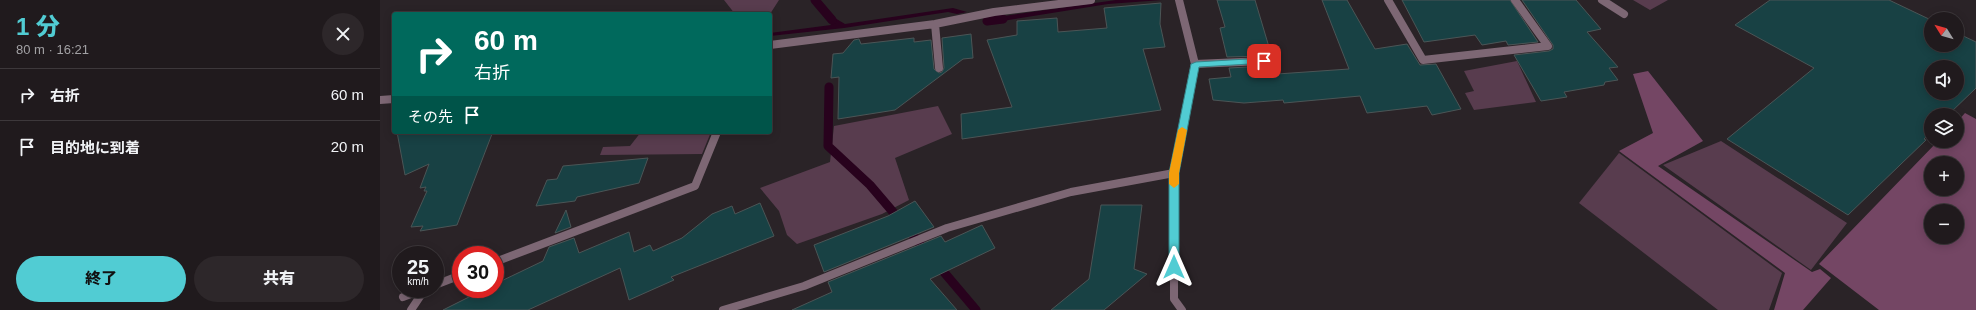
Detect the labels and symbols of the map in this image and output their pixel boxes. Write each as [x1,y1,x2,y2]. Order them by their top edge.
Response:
north arrow [1924,12,1964,52]
pin [1247,44,1281,78]
speed limit sign: 30 [452,246,504,298]
position arrow [1153,246,1195,288]

